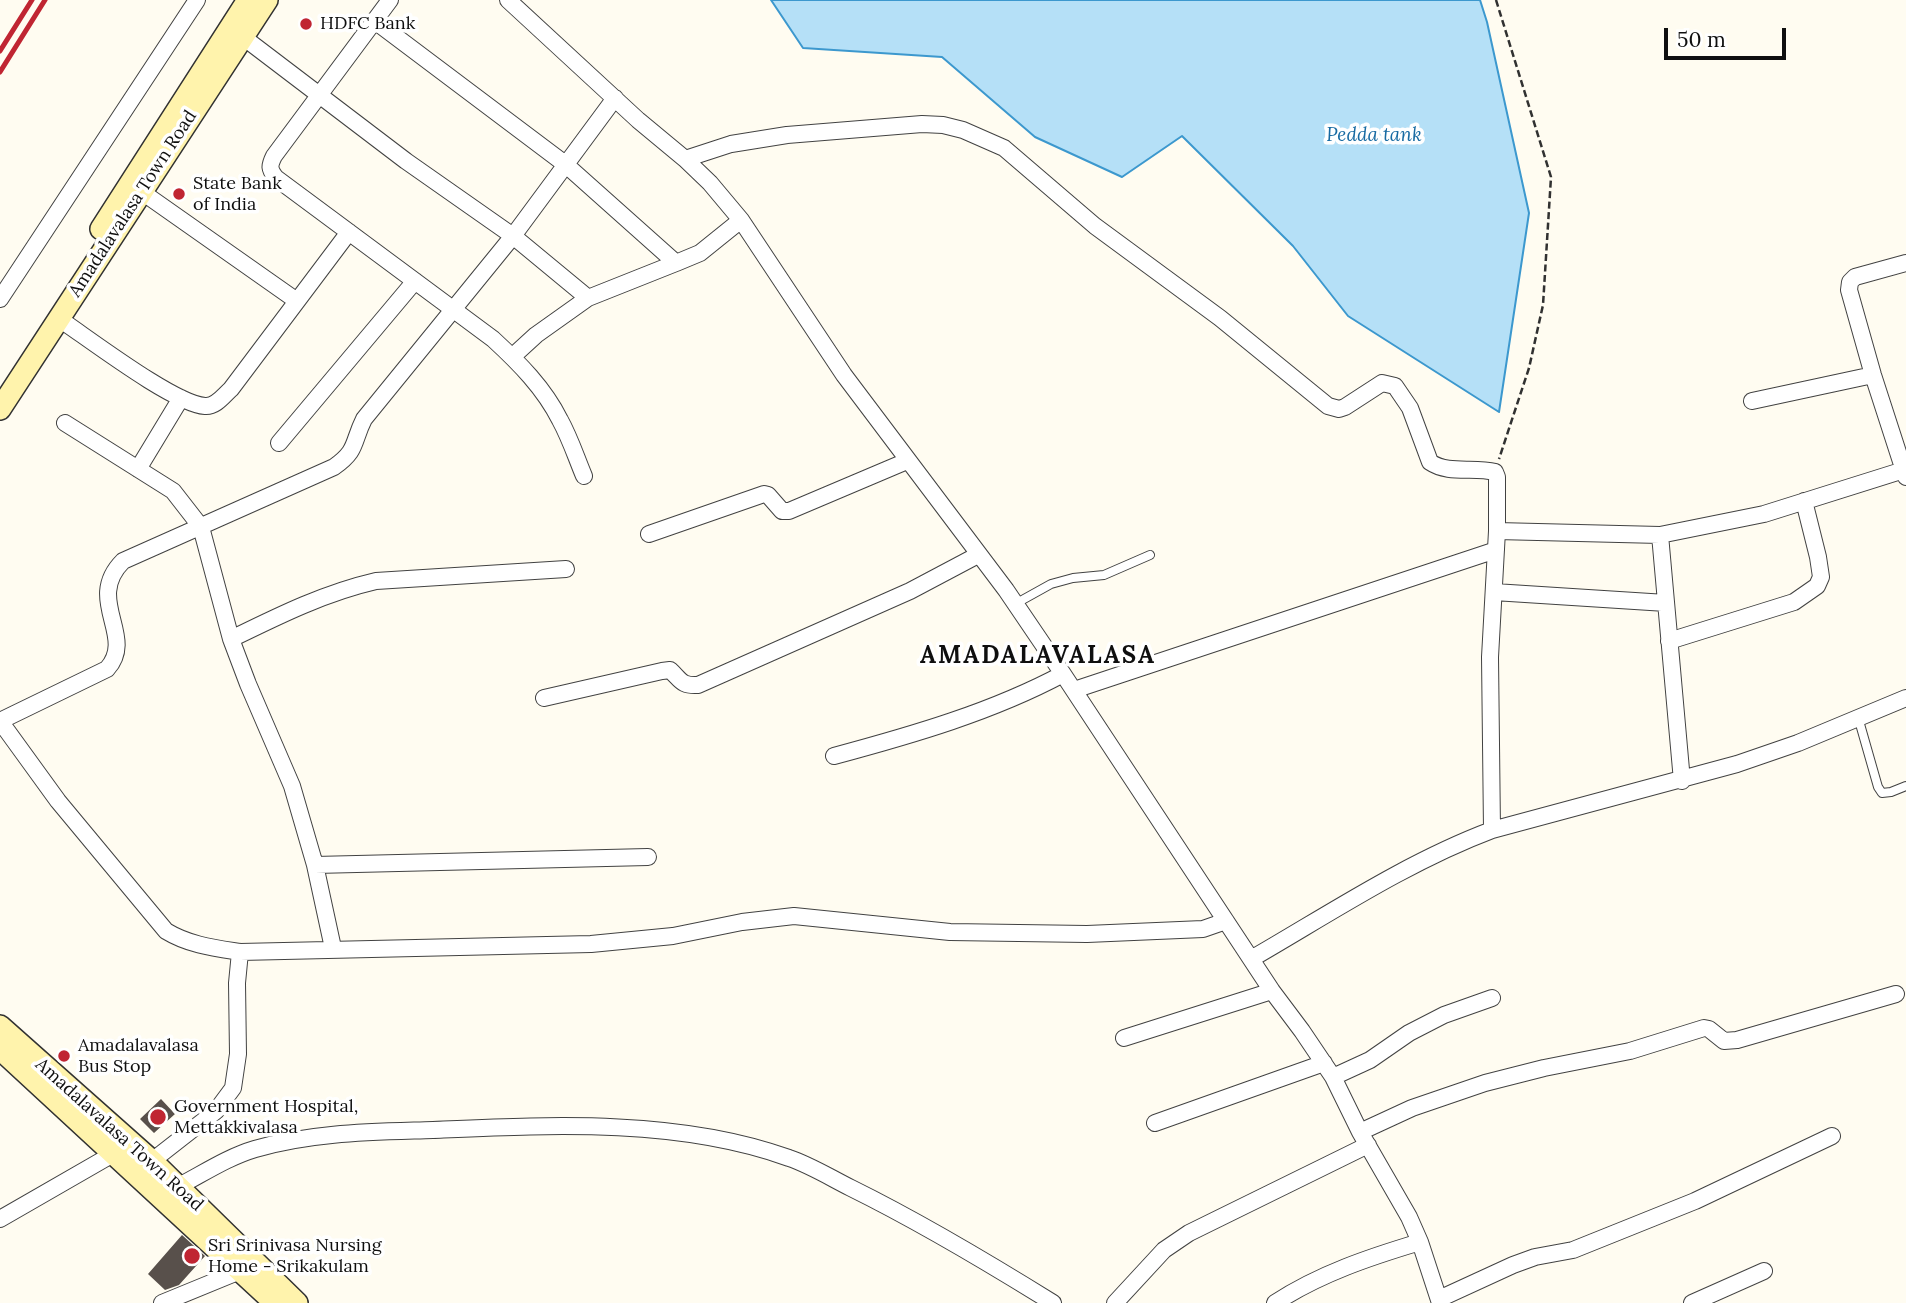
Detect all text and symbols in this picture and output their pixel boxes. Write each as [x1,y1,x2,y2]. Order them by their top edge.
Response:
place label: HDFC Bank [320,13,415,35]
scale bar [1668,14,1790,58]
marker: HDFC Bank [298,16,314,32]
text: 50 m [1677,26,1726,53]
street label: Amadalavalasa Town Road [65,107,201,301]
water label: Pedda tank [1326,125,1422,147]
place label: State Bank of India [193,173,282,216]
marker: State Bank of India [171,186,187,202]
district label: AMADALAVALASA [922,642,1154,670]
place label: Amadalavalasa Bus Stop [78,1035,199,1078]
marker: Amadalavalasa Bus Stop [56,1048,72,1064]
street label: Amadalavalasa Town Road [31,1054,207,1216]
place label: Government Hospital, Mettakkivalasa [174,1096,358,1138]
marker: Government Hospital, Mettakkivalasa [148,1107,168,1127]
place label: Sri Srinivasa Nursing Home - Srikakulam [208,1235,382,1278]
marker: Sri Srinivasa Nursing Home - Srikakulam [182,1246,202,1266]

